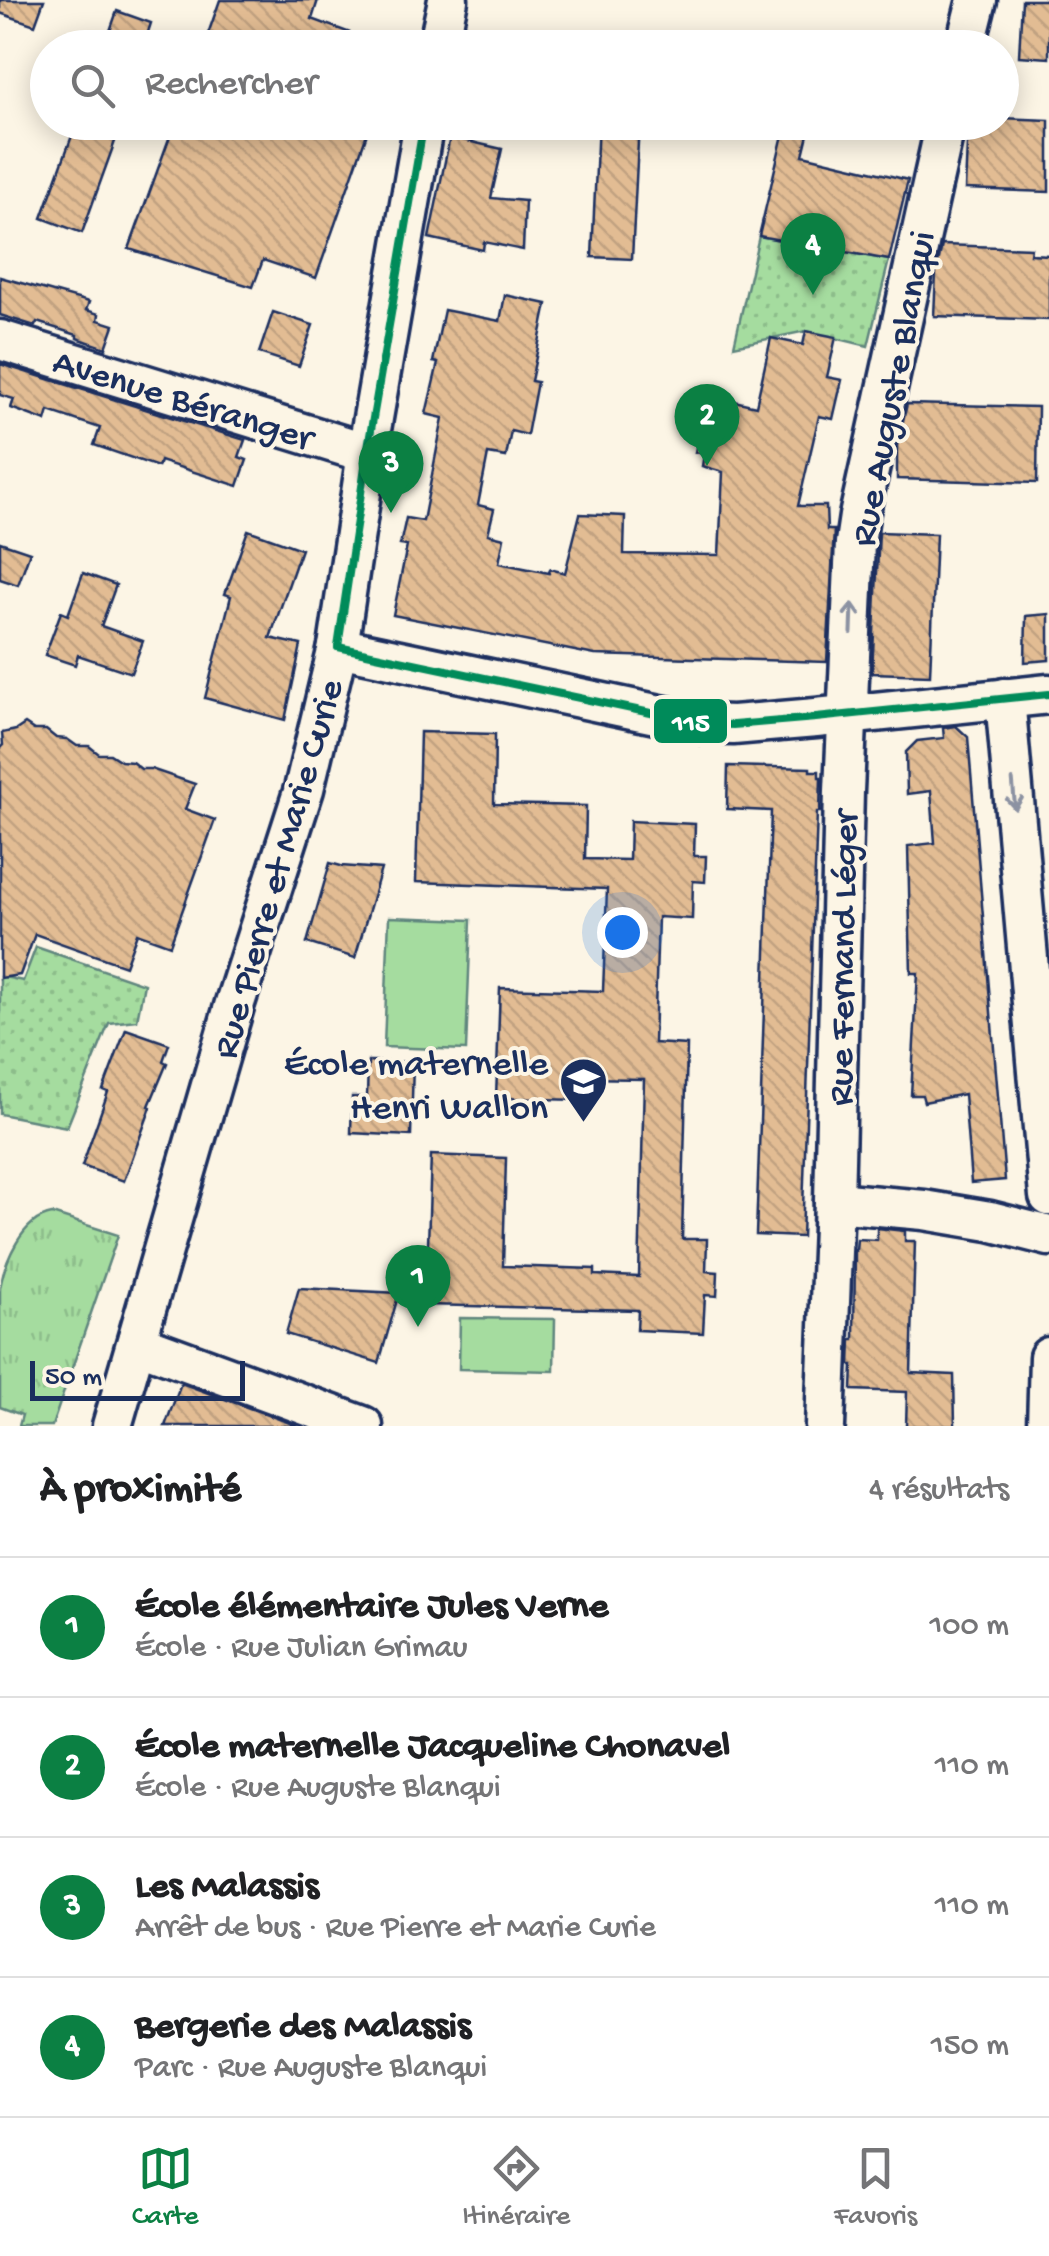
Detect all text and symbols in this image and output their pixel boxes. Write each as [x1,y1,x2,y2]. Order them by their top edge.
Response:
search box [30,30,1019,140]
icon: search [65,58,120,113]
text: Rechercher [145,63,317,107]
pin: 4 [780,212,846,295]
street label: Rue Auguste Blanqui [844,228,948,550]
street label: Avenue Béranger [47,342,321,464]
pin: 2 [674,384,740,466]
pin: 3 [358,430,424,513]
one-way arrow [843,602,862,634]
street label: Rue Pierre et Marie Curie [206,675,356,1064]
line badge: 115 [652,697,729,745]
text: 115 [671,709,710,742]
one-way arrow [1004,779,1023,811]
street label: Rue Fernand Léger [821,806,871,1106]
your location [597,907,648,958]
place label: École maternelle Henri Wallon [284,1044,548,1132]
school or university icon: École maternelle Henri Wallon [557,1056,609,1124]
pin: 1 [386,1244,450,1327]
scale bar [30,1356,245,1400]
text: 50 m [45,1362,102,1395]
text: À proximité [40,1467,241,1516]
text: 4 résultats [869,1472,1009,1510]
text: École élémentaire Jules Verne [135,1586,608,1630]
text: 1 [66,1608,79,1646]
text: 100 m [929,1608,1009,1646]
text: École · Rue Julian Grimau [135,1630,468,1668]
text: École maternelle Jacqueline Chonavel [135,1726,730,1770]
text: 2 [65,1748,80,1786]
text: 110 m [935,1748,1009,1786]
text: École · Rue Auguste Blanqui [135,1770,501,1808]
text: Les Malassis [135,1866,319,1910]
text: 3 [64,1888,81,1926]
text: 110 m [935,1888,1009,1926]
text: Arrêt de bus · Rue Pierre et Marie Curie [135,1910,656,1948]
text: Bergerie des Malassis [135,2006,471,2050]
text: 4 [65,2028,80,2066]
text: 150 m [931,2028,1009,2066]
text: Parc · Rue Auguste Blanqui [135,2050,487,2088]
tab: Carte [132,2141,198,2234]
tab: Itinéraire [462,2141,570,2234]
tab: Favoris [834,2141,917,2234]

